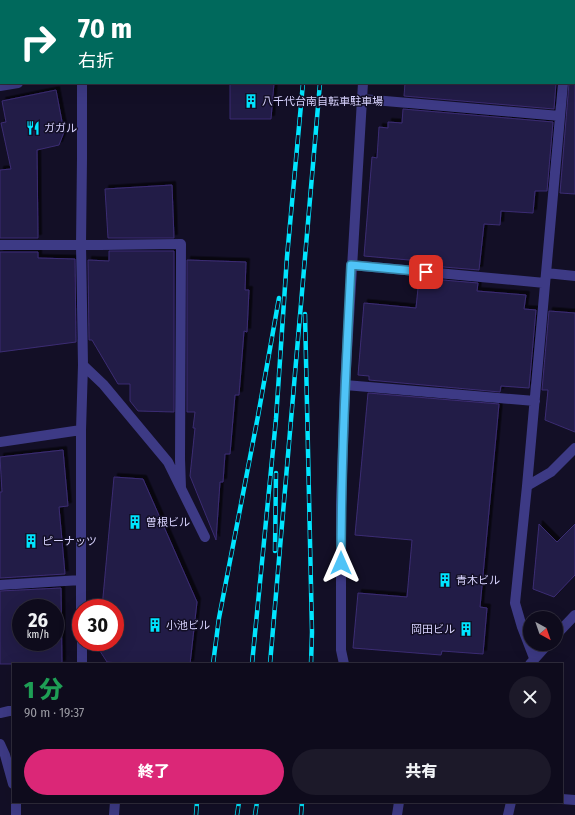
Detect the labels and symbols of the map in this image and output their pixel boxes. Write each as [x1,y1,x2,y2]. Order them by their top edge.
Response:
building icon: 八千代台南自転車駐車場 [243,93,259,109]
place label: 八千代台南自転車駐車場 [262,95,383,108]
restaurant icon: ガガル [25,120,41,136]
place label: ガガル [44,122,77,135]
pin [409,255,443,289]
building icon: 曽根ビル [127,514,143,530]
place label: 曽根ビル [146,516,190,529]
building icon: ピーナッツ [23,533,39,549]
place label: ピーナッツ [42,535,97,548]
position arrow [320,542,362,584]
building icon: 青木ビル [437,572,453,588]
place label: 青木ビル [456,574,500,587]
speed limit sign: 30 [72,599,124,651]
north arrow [523,611,563,651]
building icon: 小池ビル [147,617,163,633]
place label: 小池ビル [166,619,210,632]
building icon: 岡田ビル [458,621,474,637]
place label: 岡田ビル [411,623,455,636]

